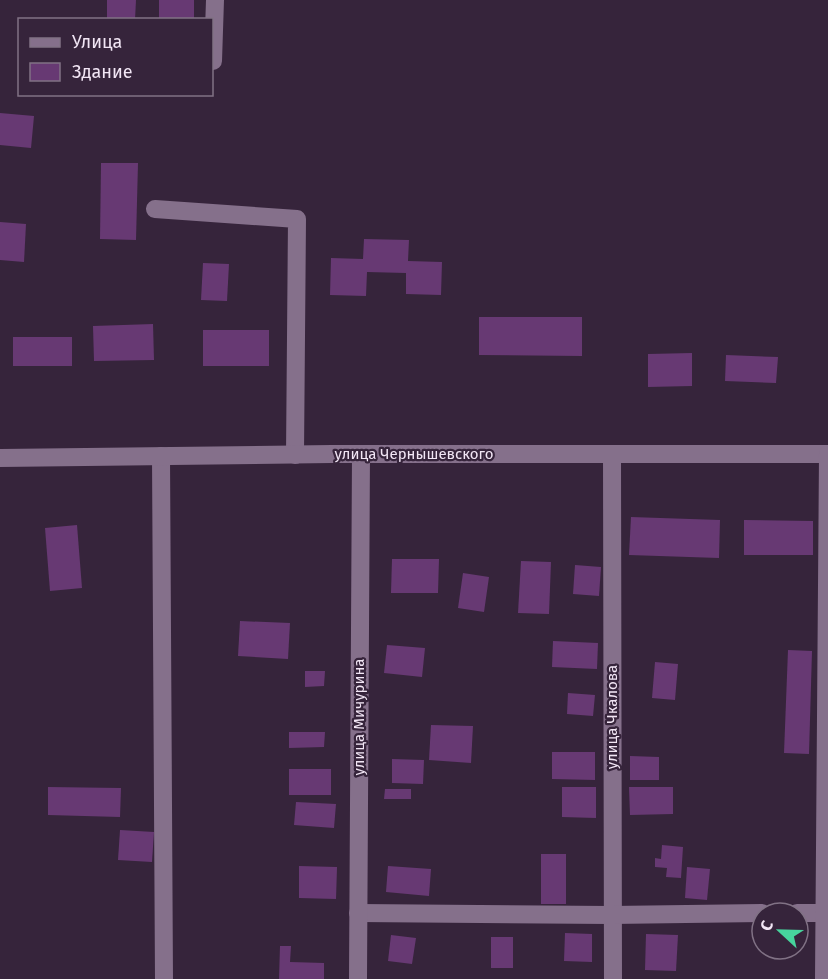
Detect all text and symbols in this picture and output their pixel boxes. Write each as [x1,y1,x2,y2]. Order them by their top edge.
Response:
legend [18,18,213,96]
text: Улица [72,31,122,53]
text: Здание [72,61,133,83]
street label: улица Чернышевского [335,445,493,463]
street label: улица Мичурина [350,658,368,776]
street label: улица Чкалова [603,665,621,769]
north arrow [750,901,810,961]
text: С [756,917,777,933]

